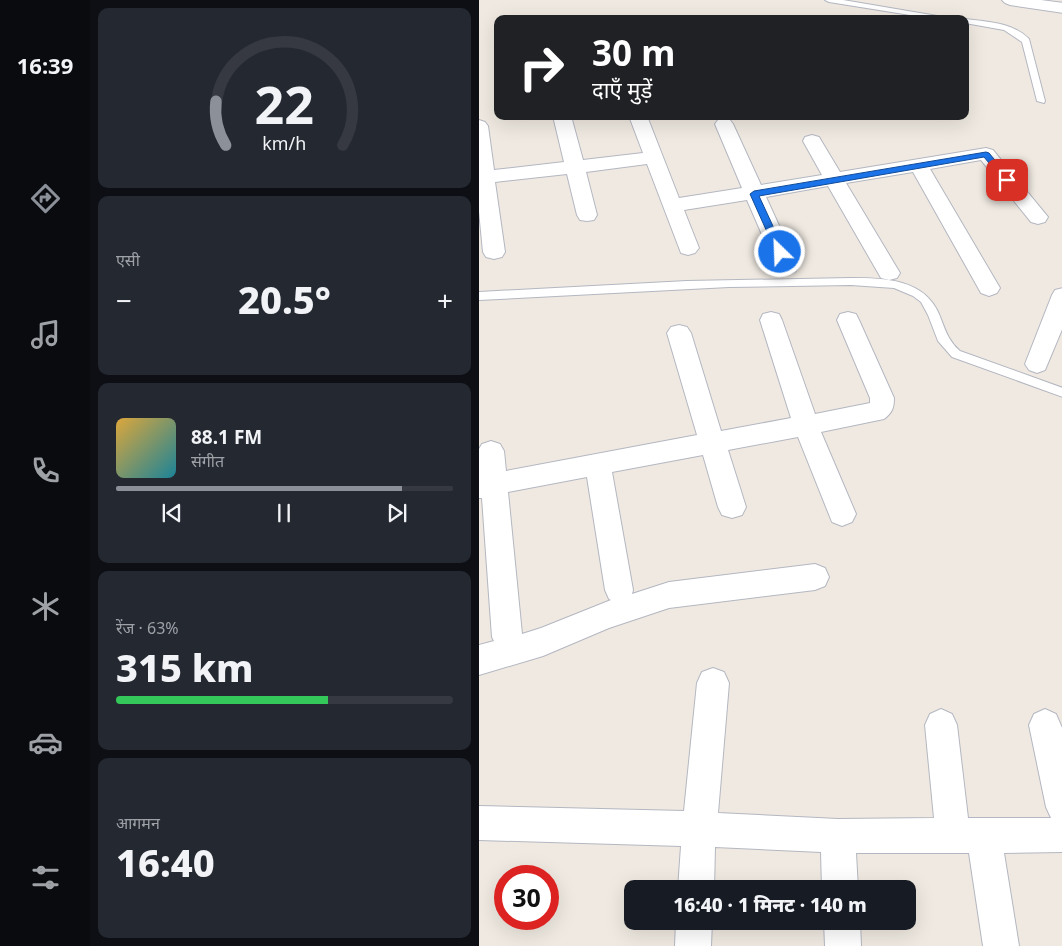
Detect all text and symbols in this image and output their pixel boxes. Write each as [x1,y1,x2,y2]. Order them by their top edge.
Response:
text: 30 m [592,29,675,76]
icon: right [509,35,574,100]
text: 16:39 [17,50,73,80]
text: 22 [255,68,314,139]
text: दाएँ मुड़ें [592,74,652,104]
text: km/h [263,131,306,155]
pin [986,159,1028,201]
icon: arrive [993,166,1021,194]
icon: directions [28,181,63,216]
position arrow [753,225,805,277]
text: एसी [116,249,140,271]
text: 20.5° [238,273,331,325]
text: − [116,281,132,319]
text: + [437,281,453,319]
icon: music [28,317,63,352]
text: 88.1 FM [191,424,262,450]
text: संगीत [191,450,224,472]
icon: phone [28,453,63,488]
icon: previous [158,499,186,527]
icon: pause [270,499,298,527]
icon: next [383,499,411,527]
icon: climate [28,589,63,624]
text: रेंज · 63% [116,617,179,639]
text: 315 km [116,641,254,693]
icon: car [28,725,63,760]
text: आगमन [116,812,160,834]
text: 16:40 [116,836,215,888]
icon: filters [28,860,63,895]
speed limit sign: 30 [494,865,559,930]
text: 16:40 · 1 मिनट · 140 m [673,892,867,918]

